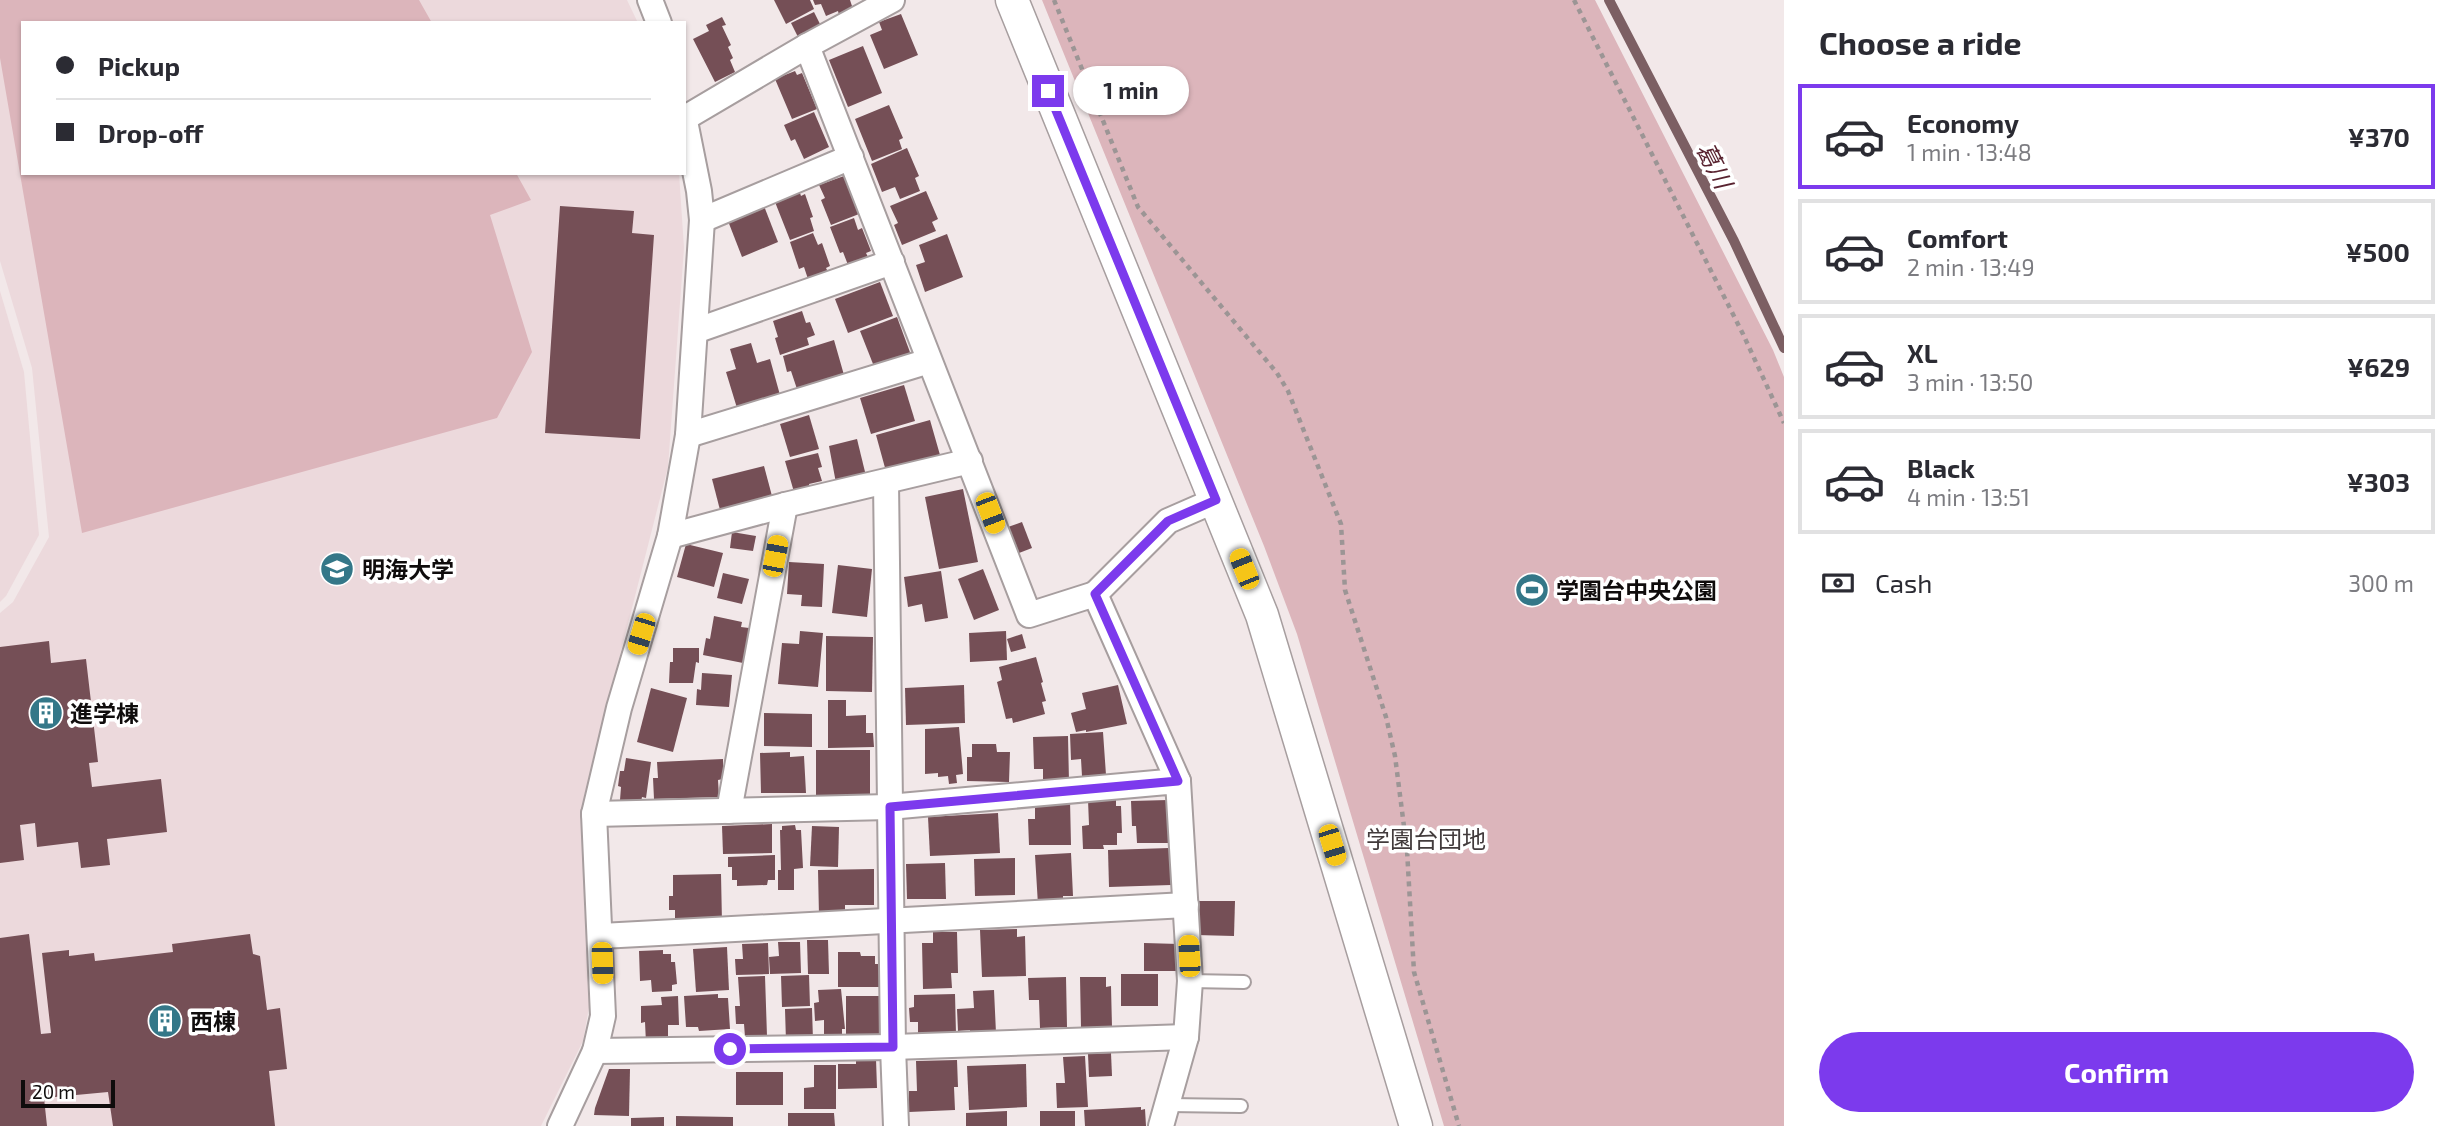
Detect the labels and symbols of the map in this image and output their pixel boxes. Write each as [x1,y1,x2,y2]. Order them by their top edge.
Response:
callout: 1 min [1072,66,1188,116]
route end [1032,75,1064,107]
water label: 葛川 [1691,137,1740,196]
car [973,490,1008,536]
car [761,533,790,579]
car [1227,546,1262,592]
school or university icon: 明海大学 [318,550,356,588]
place label: 明海大学 [362,555,454,583]
sports icon: 学園台中央公園 [1513,571,1551,609]
place label: 学園台中央公園 [1556,576,1717,604]
car [625,611,658,657]
building icon: 進学棟 [27,694,65,732]
place label: 進学棟 [70,699,139,727]
car [1316,822,1349,868]
district label: 学園台団地 [1366,824,1486,853]
car [1178,934,1201,978]
car [591,942,614,984]
building icon: 西棟 [146,1002,184,1040]
place label: 西棟 [190,1007,236,1035]
route start [714,1033,746,1065]
scale bar [21,1077,116,1109]

